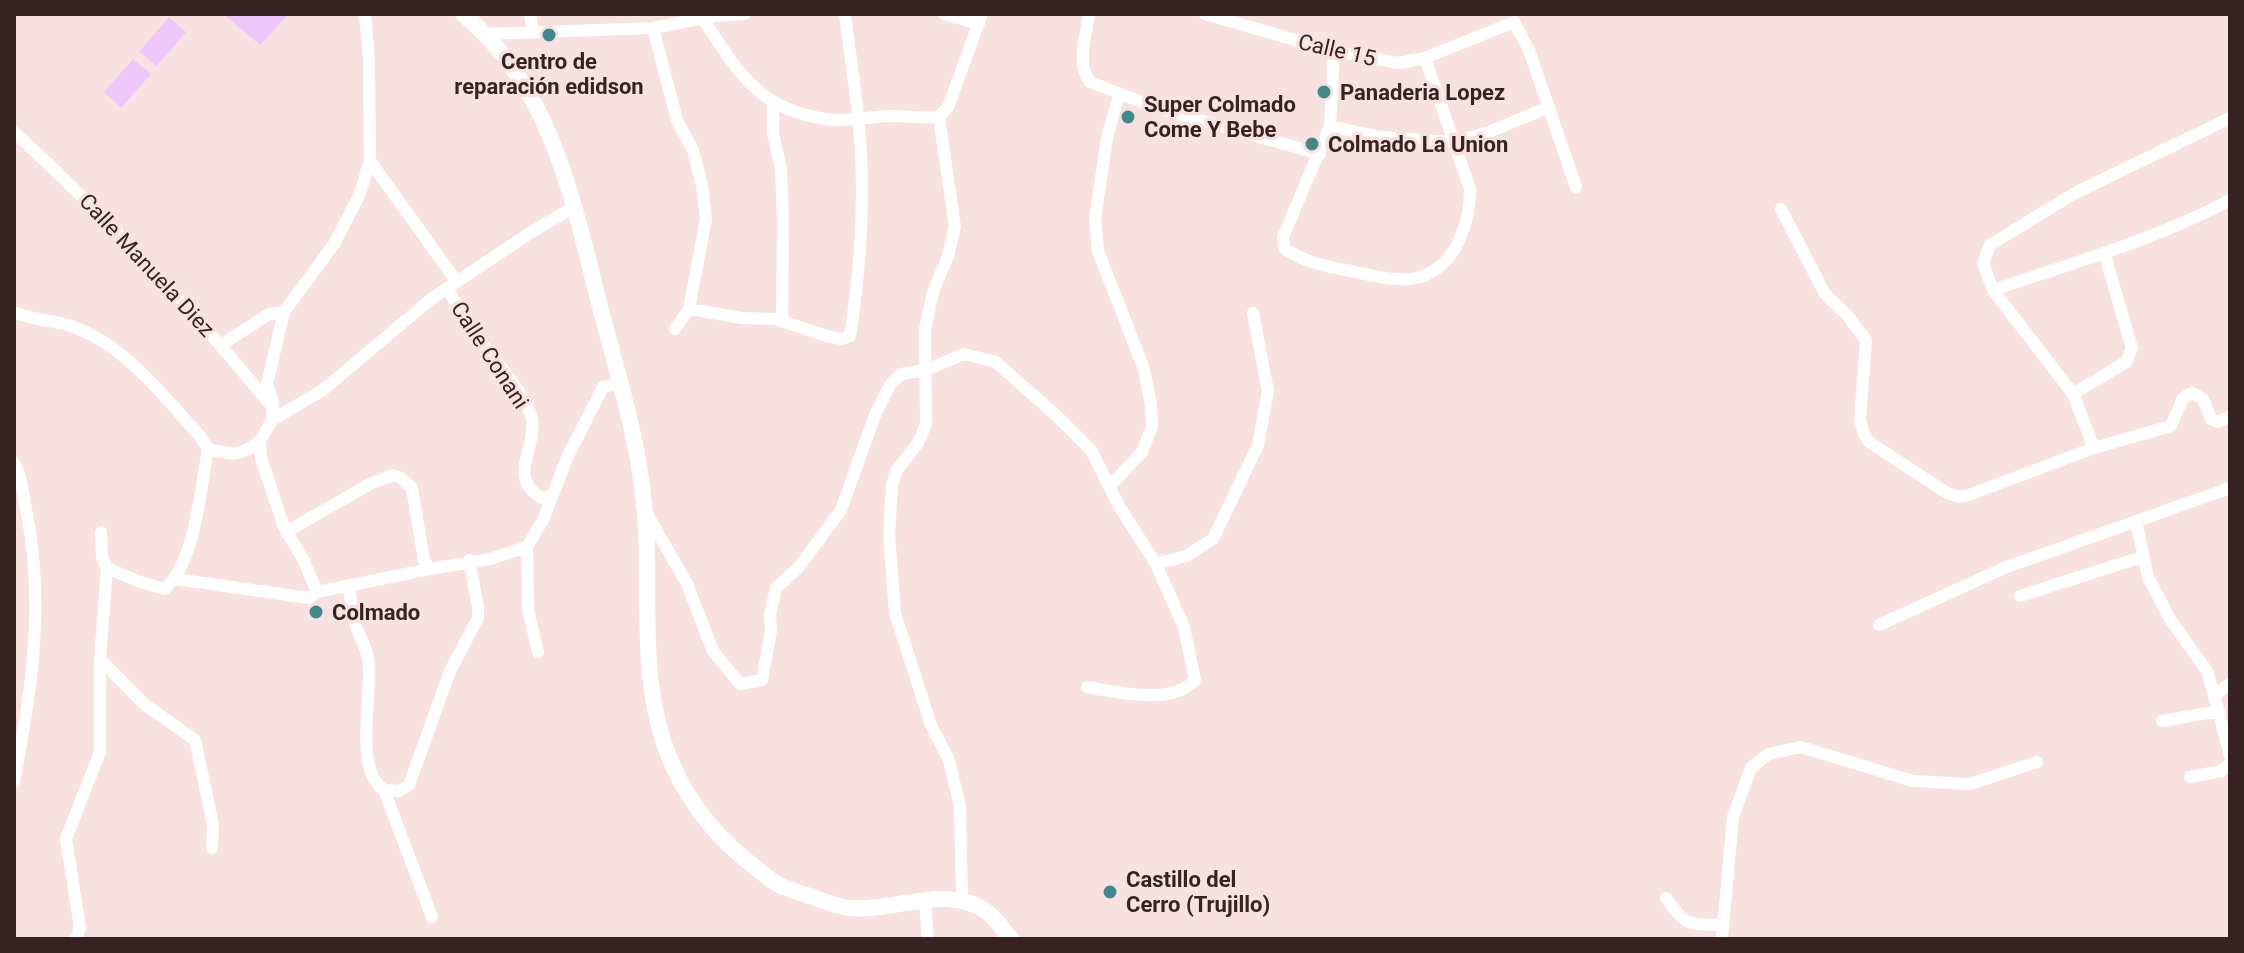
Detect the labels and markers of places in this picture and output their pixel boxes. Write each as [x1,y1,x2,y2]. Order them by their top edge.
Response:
marker: Centro de reparación edidson [540,26,558,44]
place label: Centro de reparación edidson [454,49,644,99]
place label: Panaderia Lopez [1340,80,1505,105]
marker: Panaderia Lopez [1315,83,1333,101]
place label: Super Colmado Come Y Bebe [1144,92,1296,142]
marker: Super Colmado Come Y Bebe [1119,108,1137,126]
place label: Colmado La Union [1328,132,1508,157]
marker: Colmado La Union [1303,135,1321,153]
place label: Colmado [332,600,420,625]
marker: Colmado [307,603,325,621]
place label: Castillo del Cerro (Trujillo) [1126,867,1270,917]
marker: Castillo del Cerro (Trujillo) [1101,883,1119,901]

